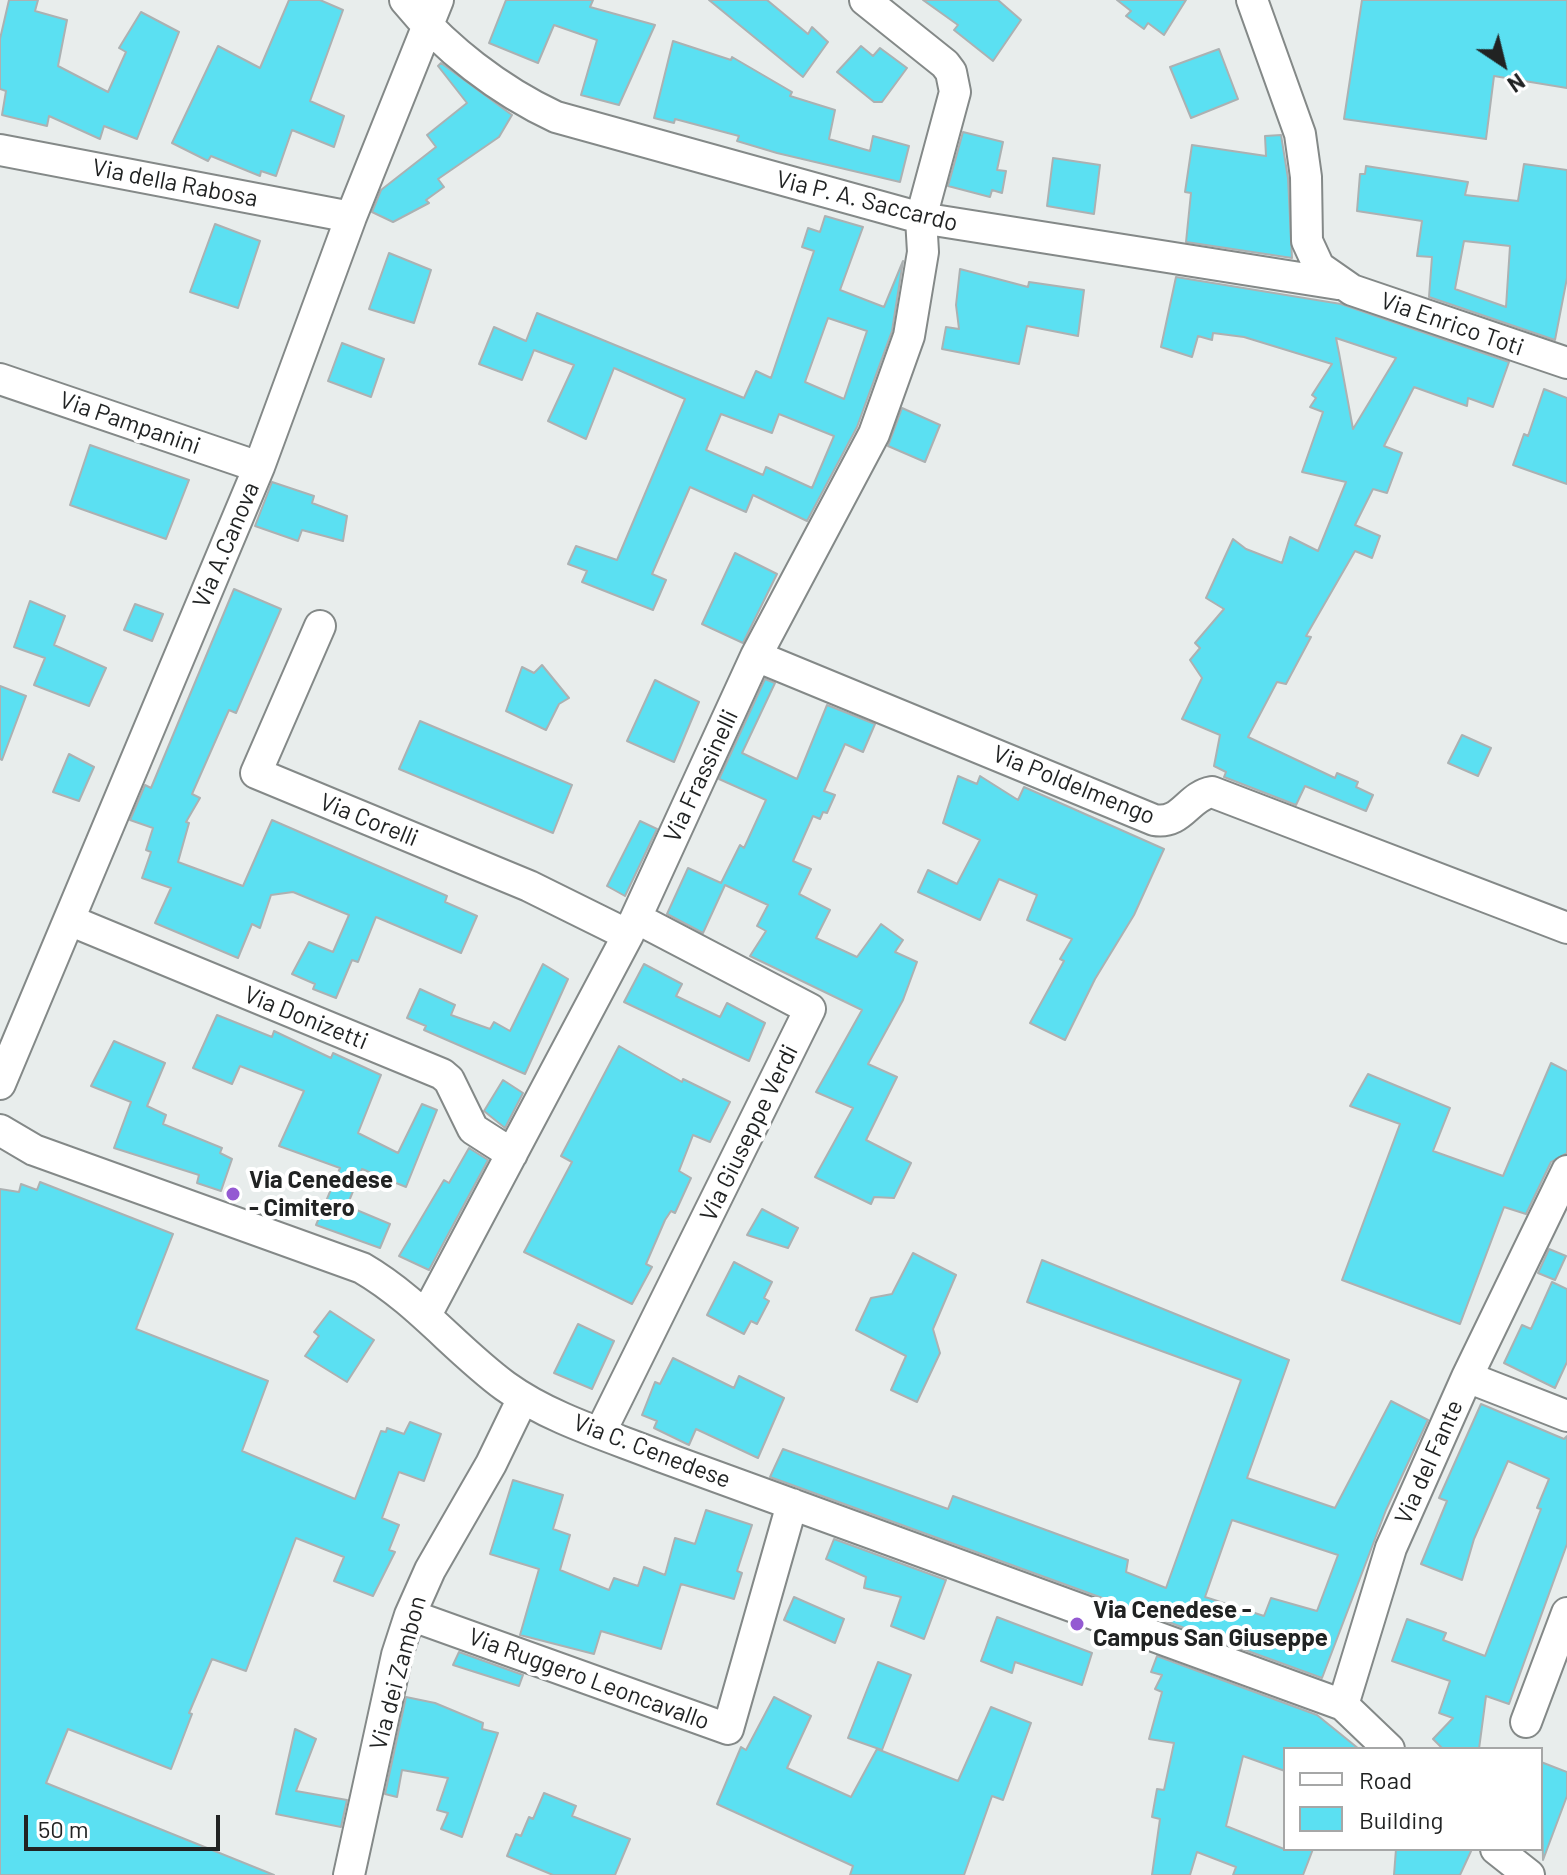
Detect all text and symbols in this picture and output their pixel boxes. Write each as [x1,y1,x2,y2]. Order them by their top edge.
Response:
north arrow [1463,24,1543,104]
text: N [1503,69,1530,99]
street label: Via della Rabosa [90,153,260,213]
street label: Via P. A. Saccardo [773,164,961,238]
street label: Via Enrico Toti [1377,286,1527,362]
street label: Via Pampanini [56,385,204,461]
street label: Via A.Canova [187,478,265,612]
street label: Via Frassinelli [658,705,744,847]
street label: Via Poldelmengo [989,739,1159,831]
street label: Via Corelli [316,787,422,853]
street label: Via Donizetti [240,980,372,1056]
street label: Via Giuseppe Verdi [694,1040,804,1226]
place label: Via Cenedese - Cimitero [249,1166,393,1222]
marker: Via Cenedese - Cimitero [224,1185,242,1203]
street label: Via del Fante [1389,1395,1469,1529]
street label: Via C. Cenedese [569,1408,735,1494]
street label: Via dei Zambon [364,1593,432,1753]
place label: Via Cenedese - Campus San Giuseppe [1093,1596,1328,1652]
marker: Via Cenedese - Campus San Giuseppe [1068,1615,1086,1633]
street label: Via Ruggero Leoncavallo [465,1622,713,1736]
legend [1283,1747,1543,1851]
text: Road [1359,1765,1412,1794]
scale bar [28,1799,224,1849]
text: Building [1359,1805,1443,1834]
text: 50 m [38,1814,89,1843]

